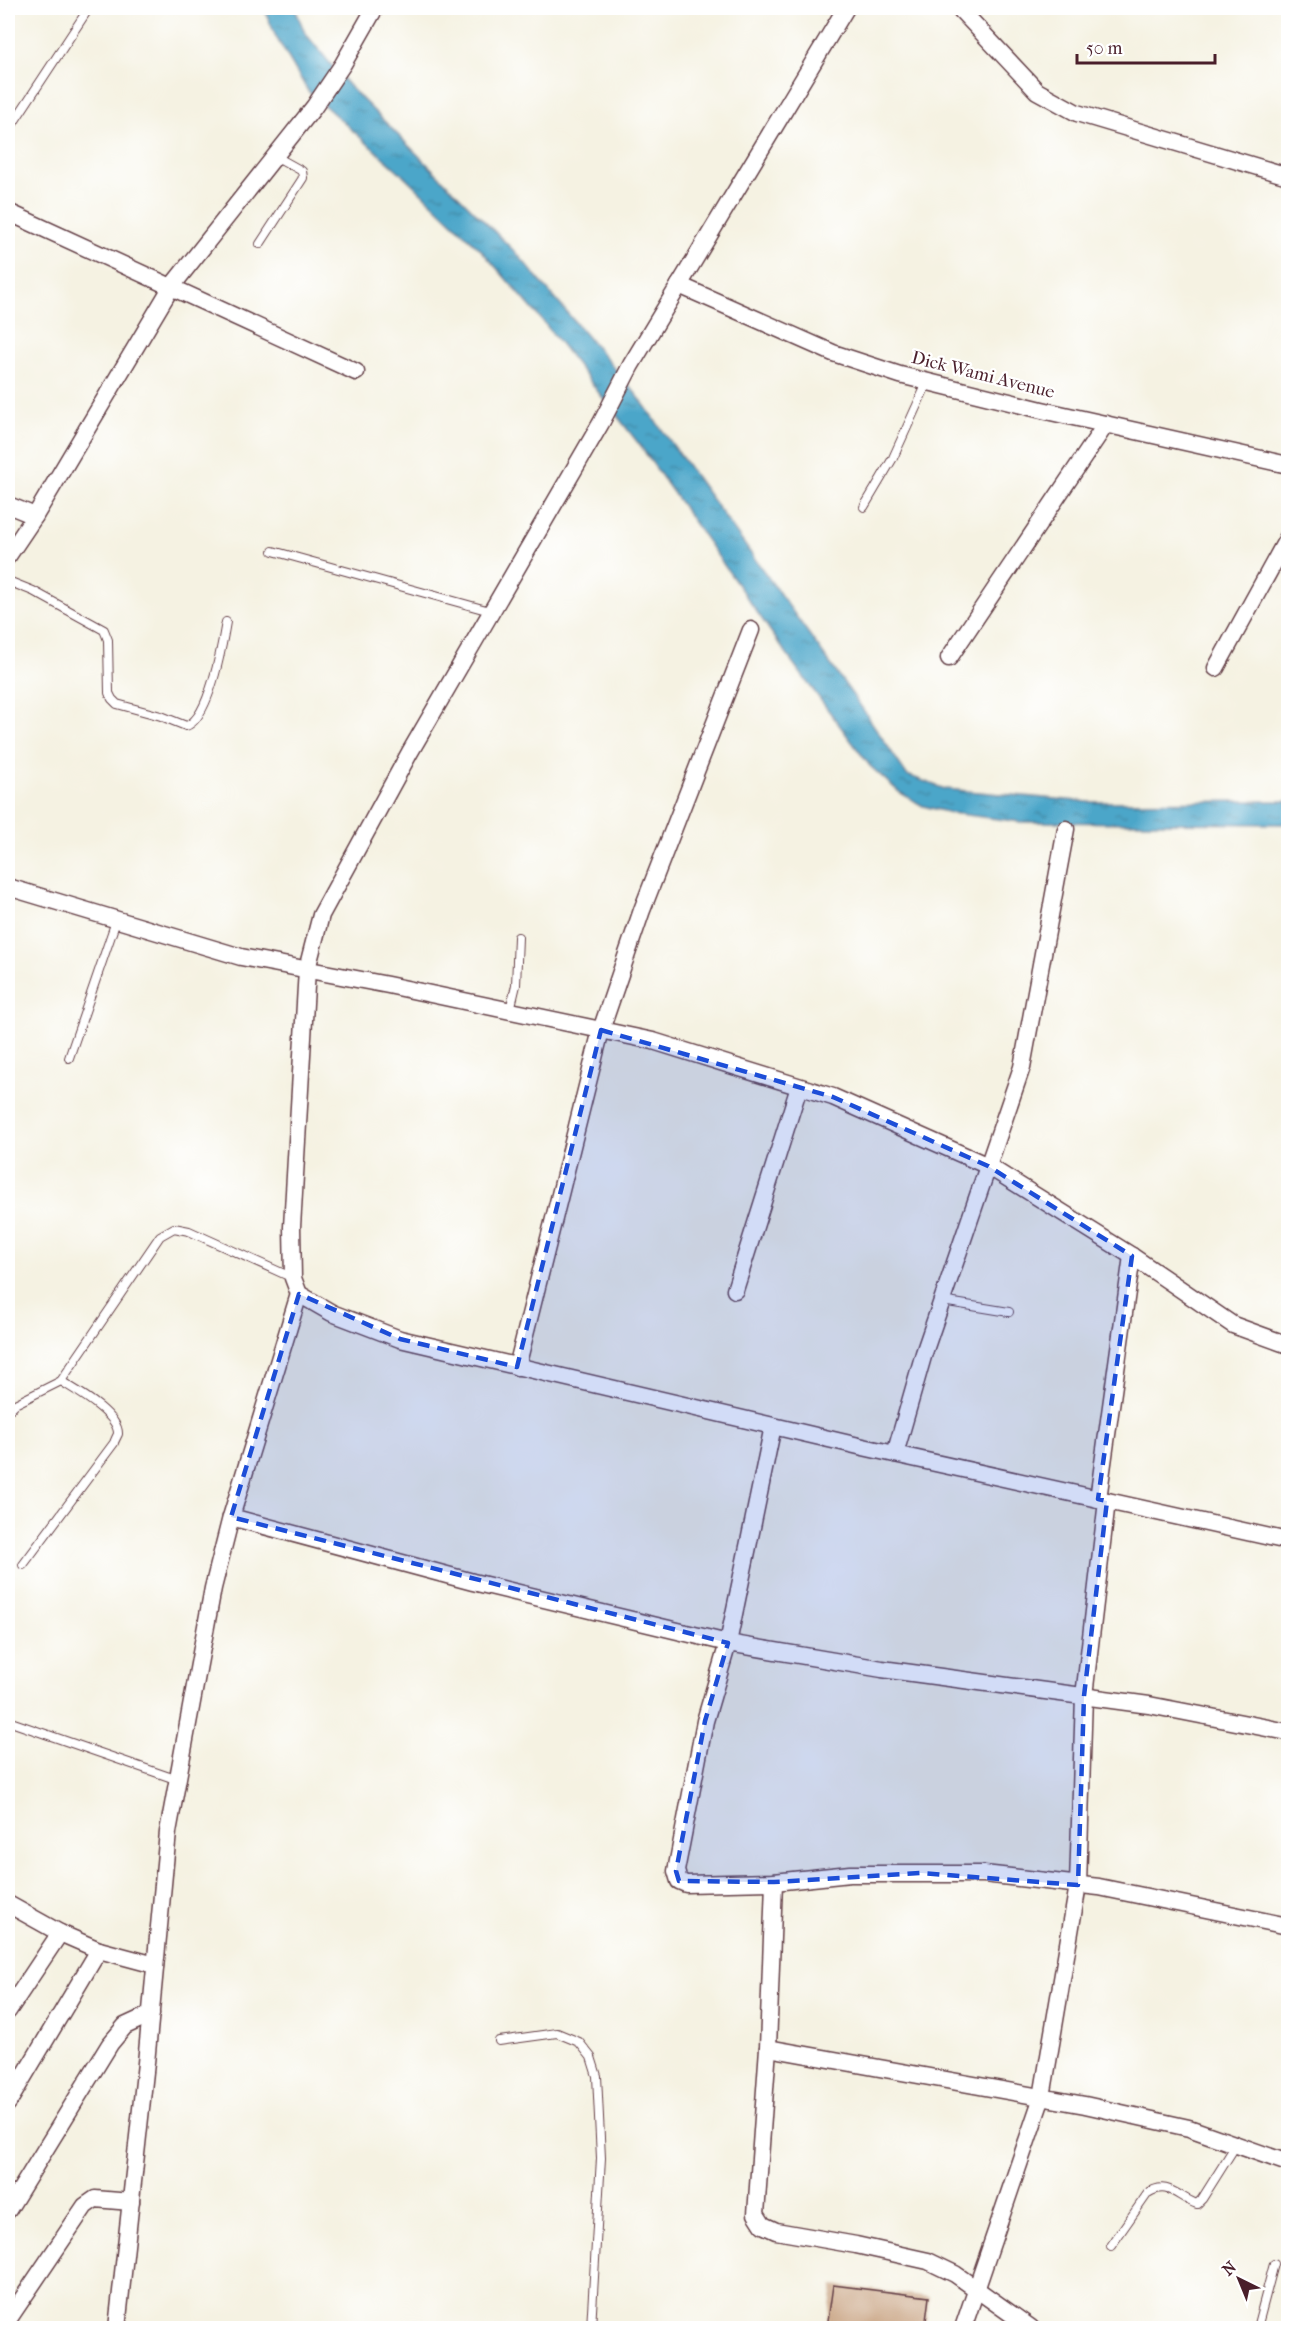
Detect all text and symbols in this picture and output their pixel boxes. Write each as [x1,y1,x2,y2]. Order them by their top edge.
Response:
scale bar [1077,27,1215,65]
text: 50 m [1086,38,1123,59]
street label: Dick Wami Avenue [909,347,1057,403]
north arrow [1209,2249,1269,2309]
text: N [1218,2257,1241,2279]

